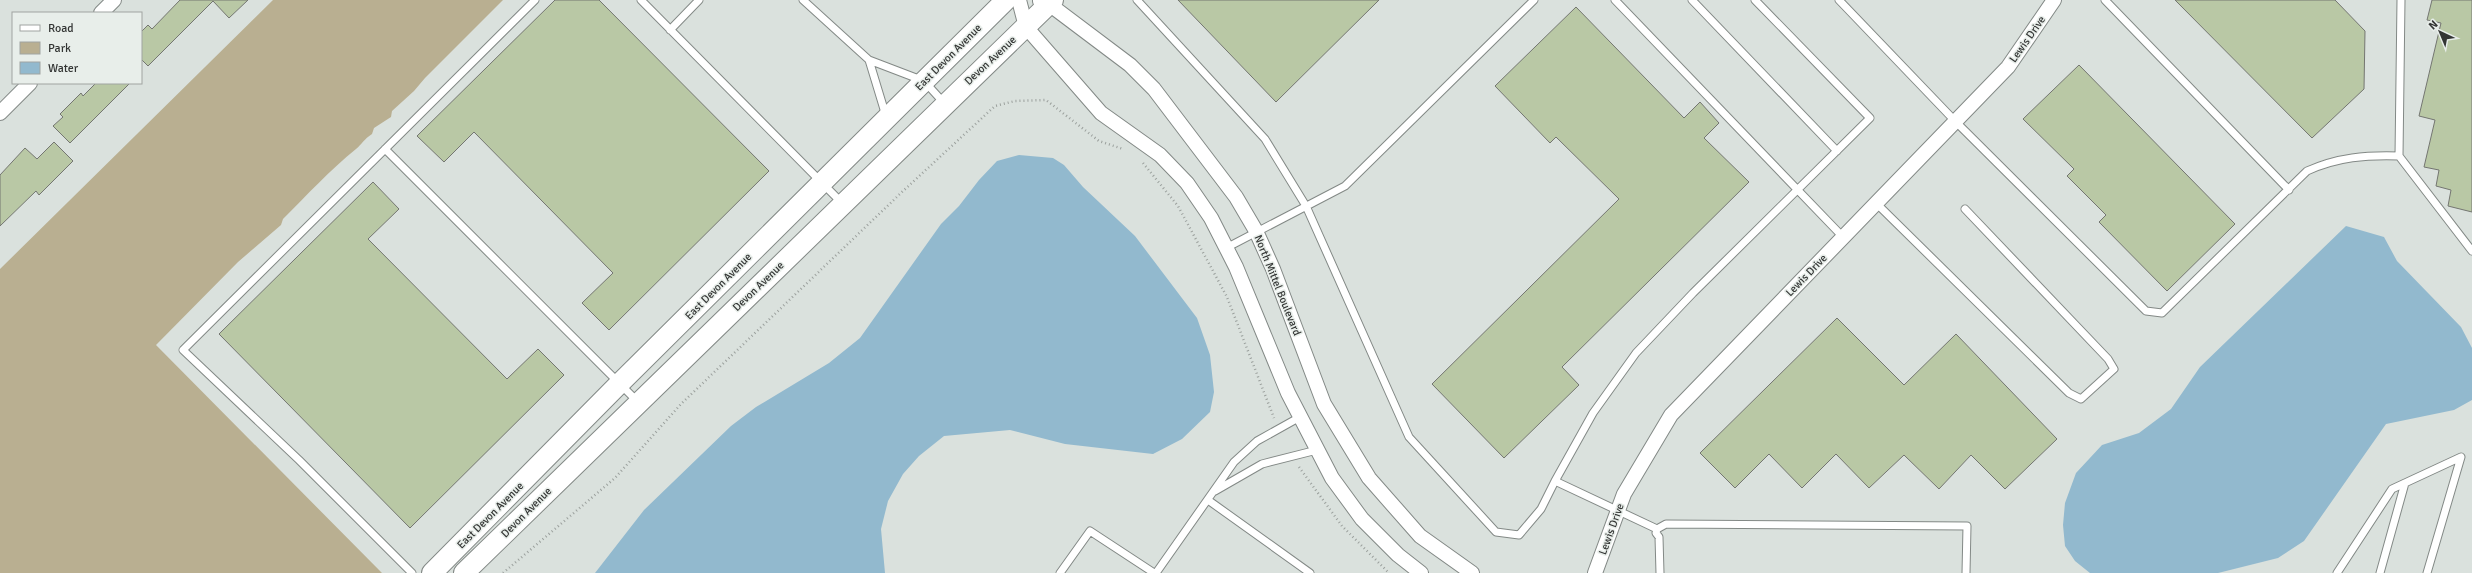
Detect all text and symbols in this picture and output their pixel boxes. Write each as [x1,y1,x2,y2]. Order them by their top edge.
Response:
legend [12,12,142,84]
north arrow [2420,12,2460,52]
street label: Lewis Drive [2007,14,2048,65]
text: N [2426,18,2441,33]
text: Road [48,21,74,36]
street label: East Devon Avenue [912,21,984,93]
street label: Devon Avenue [962,33,1019,88]
text: Park [48,41,71,56]
text: Water [48,61,79,76]
street label: North Mittel Boulevard [1251,233,1304,338]
street label: East Devon Avenue [682,250,754,322]
street label: Lewis Drive [1783,251,1830,299]
street label: Devon Avenue [730,259,787,314]
street label: East Devon Avenue [454,479,526,551]
street label: Devon Avenue [498,484,554,540]
street label: Lewis Drive [1596,502,1627,557]

